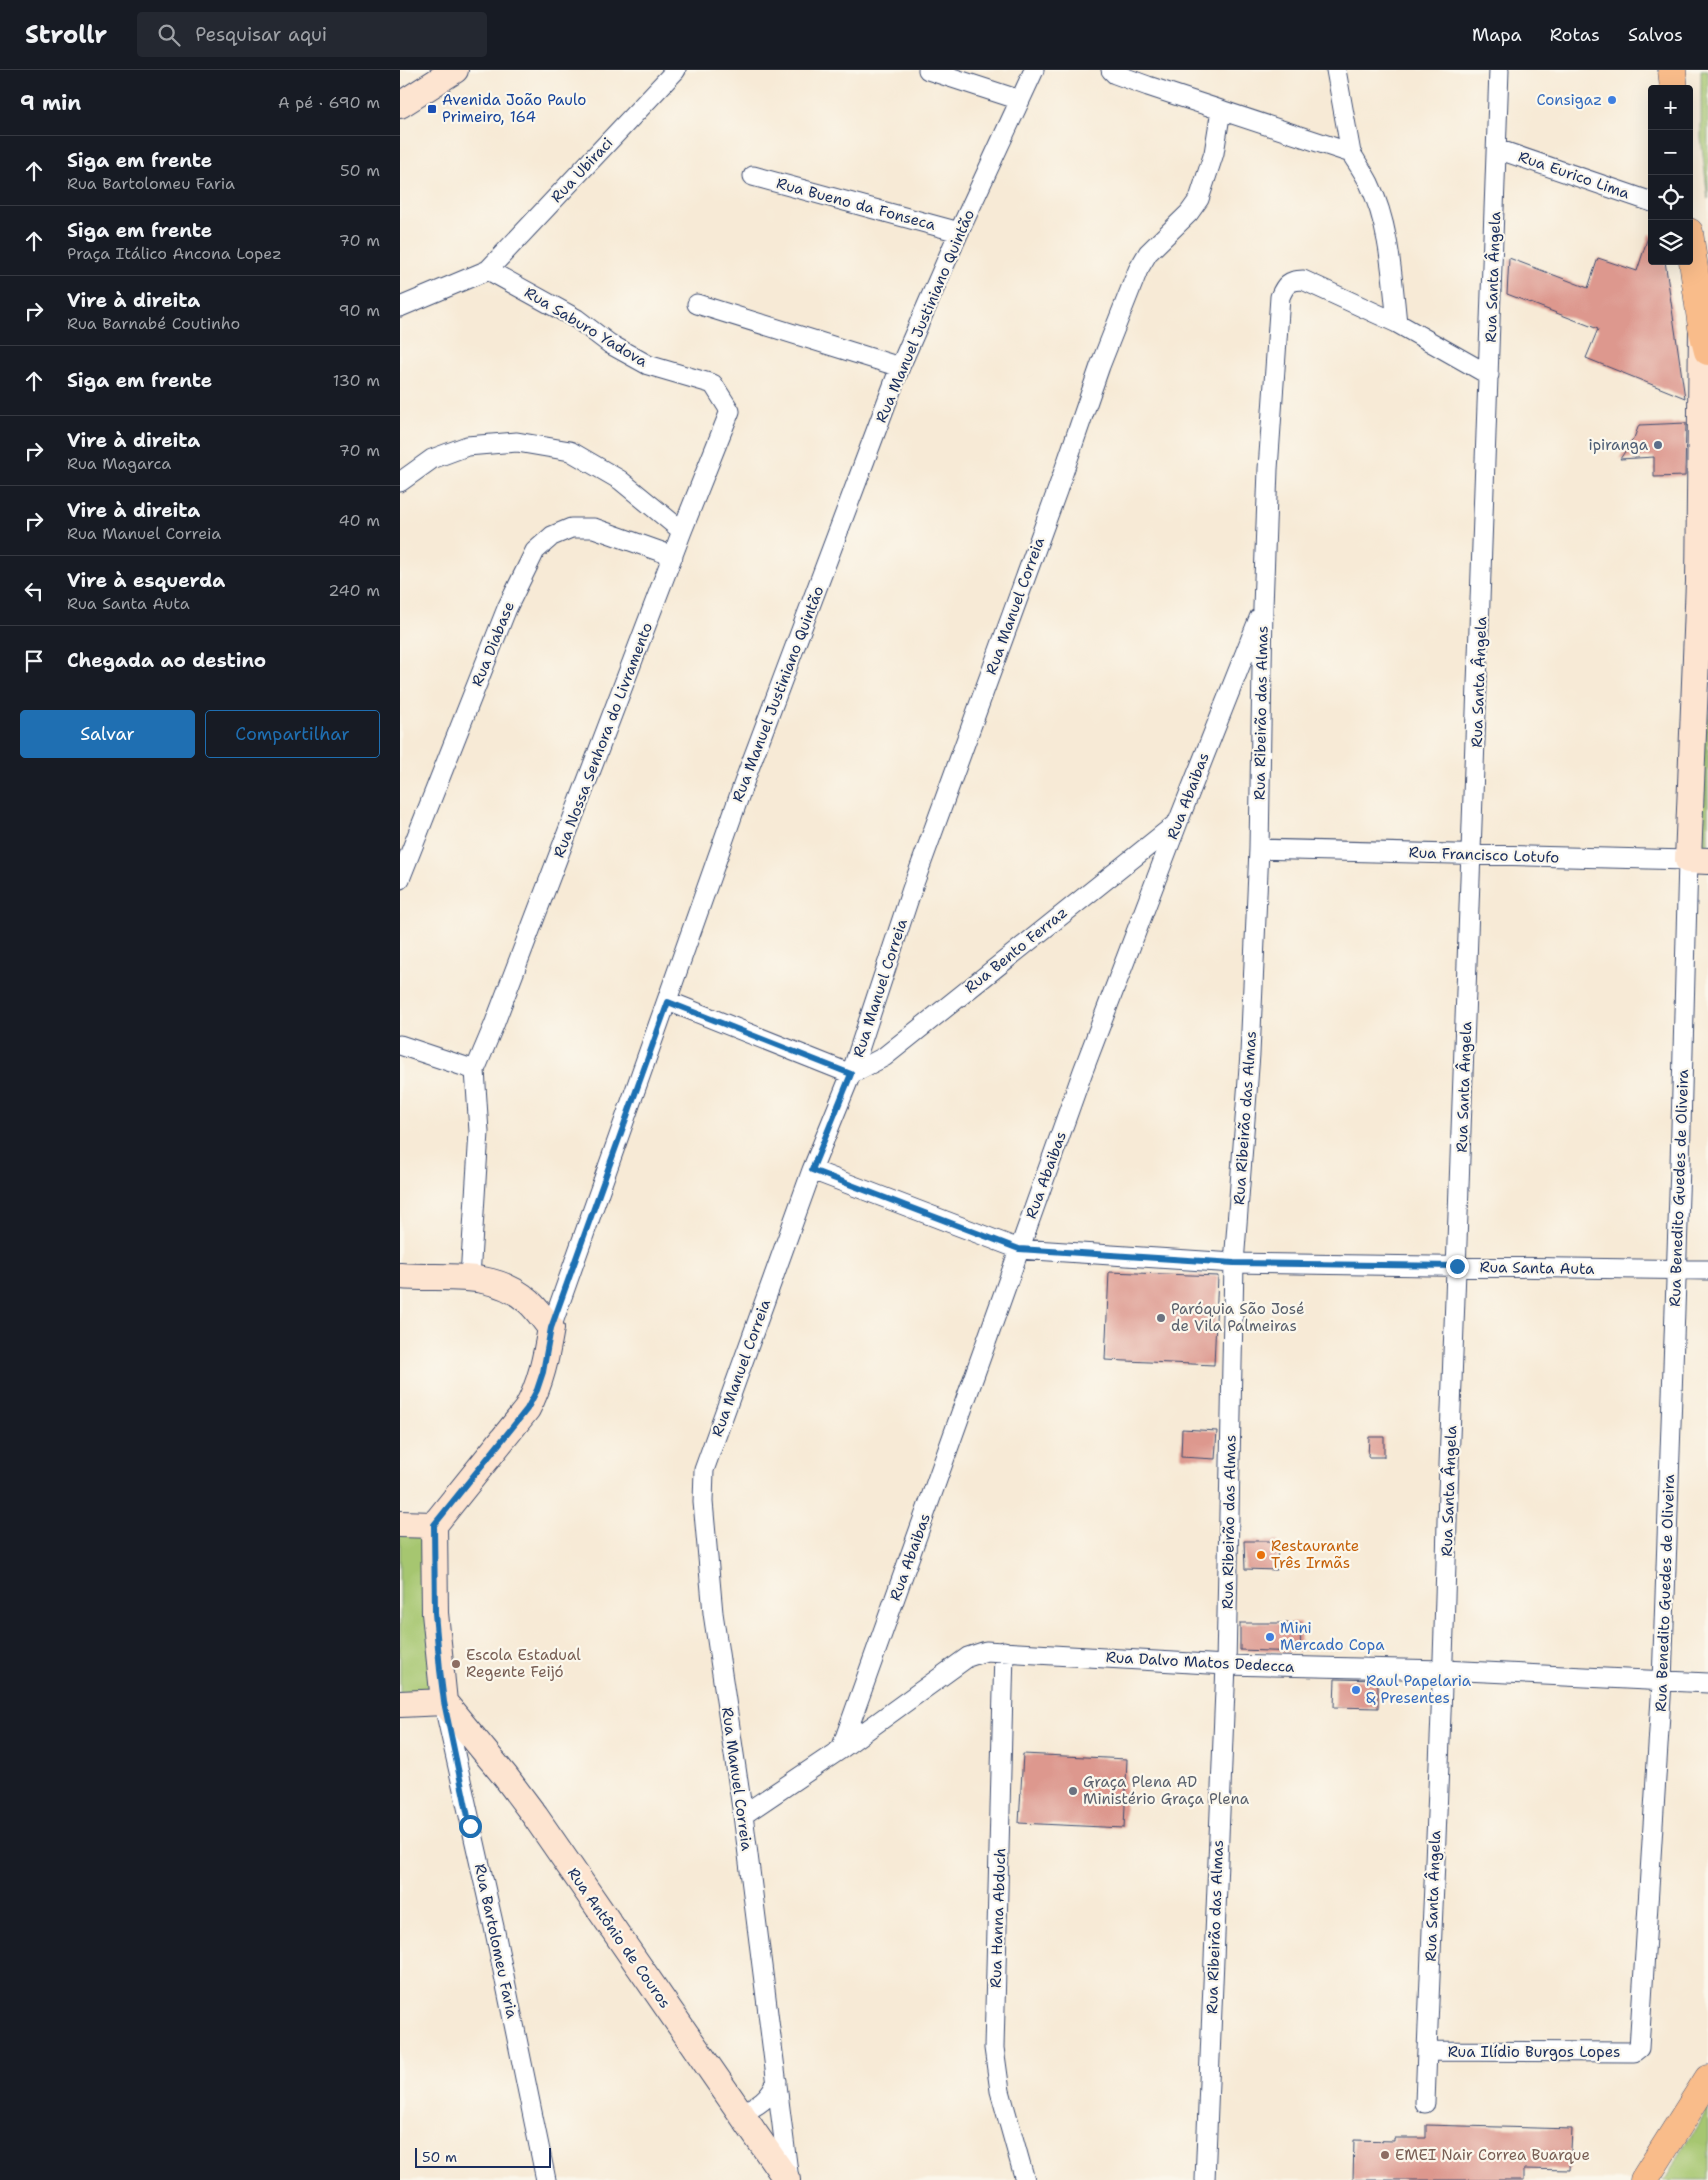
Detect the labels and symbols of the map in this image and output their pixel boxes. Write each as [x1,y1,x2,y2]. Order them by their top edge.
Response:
place label: Avenida João Paulo Primeiro, 164 [442,90,586,127]
place label: Consigaz [1536,90,1602,110]
marker: Consigaz [1606,94,1618,106]
marker: Avenida João Paulo Primeiro, 164 [426,103,438,115]
street label: Rua Ubiraci [547,133,617,207]
street label: Rua Eurico Lima [1516,147,1633,204]
street label: Rua Bueno da Fonseca [774,173,938,235]
street label: Rua Manuel Justiniano Quintão [871,206,979,426]
street label: Rua Santa Ângela [1480,210,1505,343]
street label: Rua Saburo Yadova [521,282,652,372]
place label: ipiranga [1589,435,1649,455]
marker: ipiranga [1652,439,1664,451]
street label: Rua Manuel Correia [981,534,1049,677]
street label: Rua Manuel Justiniano Quintão [728,583,828,805]
street label: Rua Diabase [467,599,519,689]
street label: Rua Santa Ângela [1466,615,1491,748]
street label: Rua Nossa Senhora do Livramento [549,620,657,860]
street label: Rua Ribeirão das Almas [1249,626,1273,800]
street label: Rua Abaibas [1162,750,1214,842]
street label: Rua Francisco Lotufo [1408,842,1560,868]
street label: Rua Bento Ferraz [961,902,1071,998]
street label: Rua Manuel Correia [848,916,912,1060]
street label: Rua Santa Ângela [1451,1020,1476,1153]
street label: Rua Ribeirão das Almas [1229,1030,1261,1206]
street label: Rua Benedito Guedes de Oliveira [1665,1068,1693,1307]
street label: Rua Abaibas [1021,1129,1071,1221]
route end [1446,1255,1469,1278]
street label: Rua Santa Auta [1479,1257,1595,1279]
street label: Rua Manuel Correia [707,1296,775,1439]
place label: Paróquia São José de Vila Palmeiras [1171,1299,1304,1336]
marker: Paróquia São José de Vila Palmeiras [1155,1312,1167,1324]
street label: Rua Santa Ângela [1436,1424,1461,1557]
street label: Rua Ribeirão das Almas [1217,1435,1241,1609]
street label: Rua Benedito Guedes de Oliveira [1651,1473,1679,1712]
street label: Rua Abaibas [885,1511,935,1603]
place label: Restaurante Três Irmãs [1271,1536,1359,1573]
marker: Restaurante Três Irmãs [1255,1549,1267,1561]
place label: Mini Mercado Copa [1280,1618,1385,1655]
marker: Mini Mercado Copa [1264,1631,1276,1643]
place label: Escola Estadual Regente Feijó [466,1645,581,1682]
street label: Rua Dalvo Matos Dedecca [1105,1647,1295,1677]
marker: Escola Estadual Regente Feijó [450,1658,462,1670]
place label: Raul Papelaria & Presentes [1366,1671,1472,1708]
marker: Raul Papelaria & Presentes [1350,1684,1362,1696]
street label: Rua Manuel Correia [717,1706,757,1853]
place label: Graça Plena AD Ministério Graça Plena [1083,1772,1250,1809]
marker: Graça Plena AD Ministério Graça Plena [1067,1785,1079,1797]
route start [459,1815,482,1838]
street label: Rua Santa Ângela [1420,1829,1445,1962]
street label: Rua Ribeirão das Almas [1202,1840,1228,2014]
street label: Rua Hanna Abduch [986,1848,1010,1988]
street label: Rua Bartolomeu Faria [470,1862,522,2021]
street label: Rua Antônio de Couros [563,1864,675,2012]
street label: Rua Ilídio Burgos Lopes [1448,2042,1620,2062]
scale bar [415,2145,551,2168]
place label: EMEI Nair Correa Buarque [1395,2145,1590,2165]
marker: EMEI Nair Correa Buarque [1379,2149,1391,2161]

